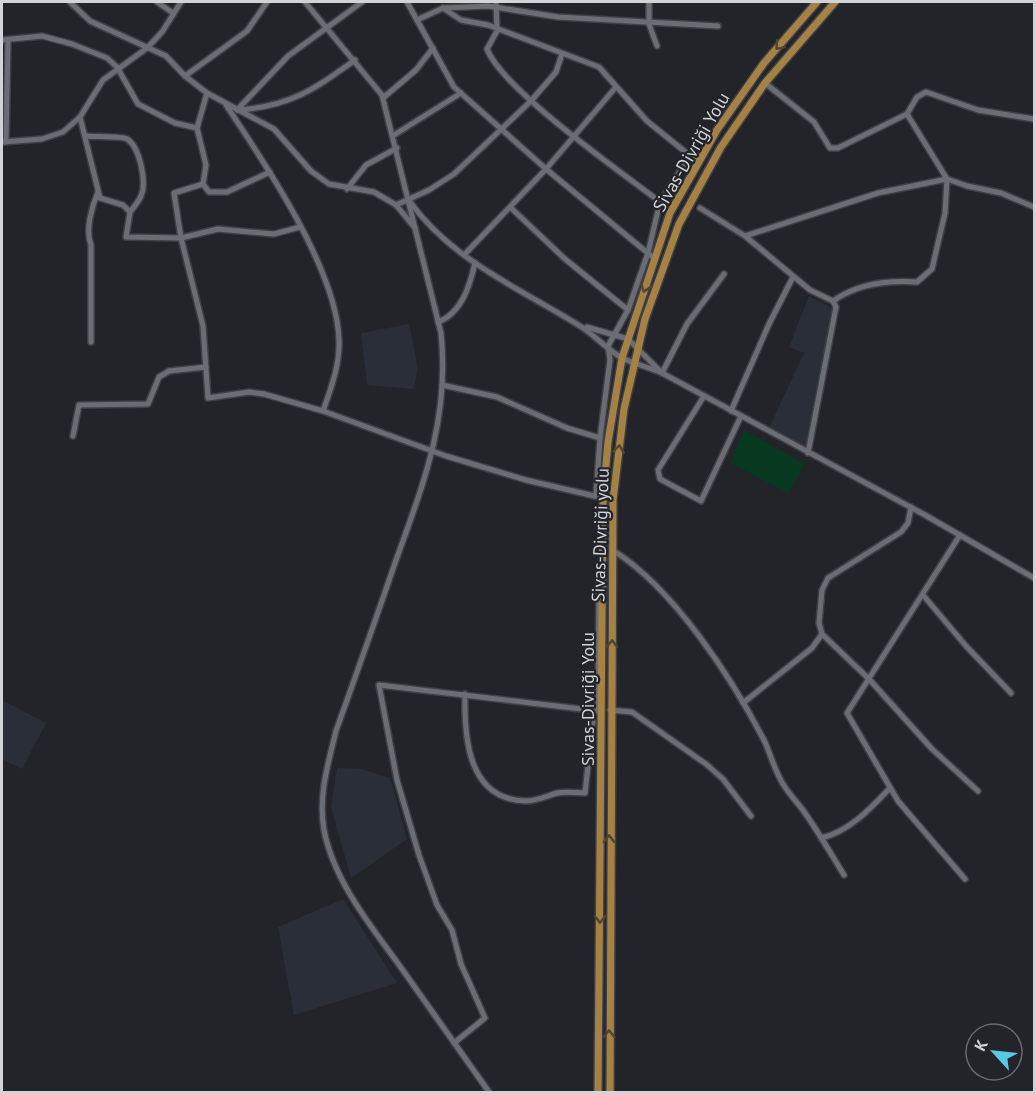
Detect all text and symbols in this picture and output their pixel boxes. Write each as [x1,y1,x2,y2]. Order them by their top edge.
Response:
one-way arrow [775,39,786,50]
street label: Sivas-Divriği Yolu [648,88,734,216]
one-way arrow [640,282,653,293]
one-way arrow [612,445,625,454]
street label: Sivas-Divriği yolu [586,468,614,602]
street label: Sivas-Divriği Yolu [576,632,599,766]
one-way arrow [605,640,618,649]
one-way arrow [603,835,615,844]
one-way arrow [594,915,606,924]
north arrow [964,1022,1024,1082]
one-way arrow [603,1030,615,1039]
text: K [969,1036,992,1054]

